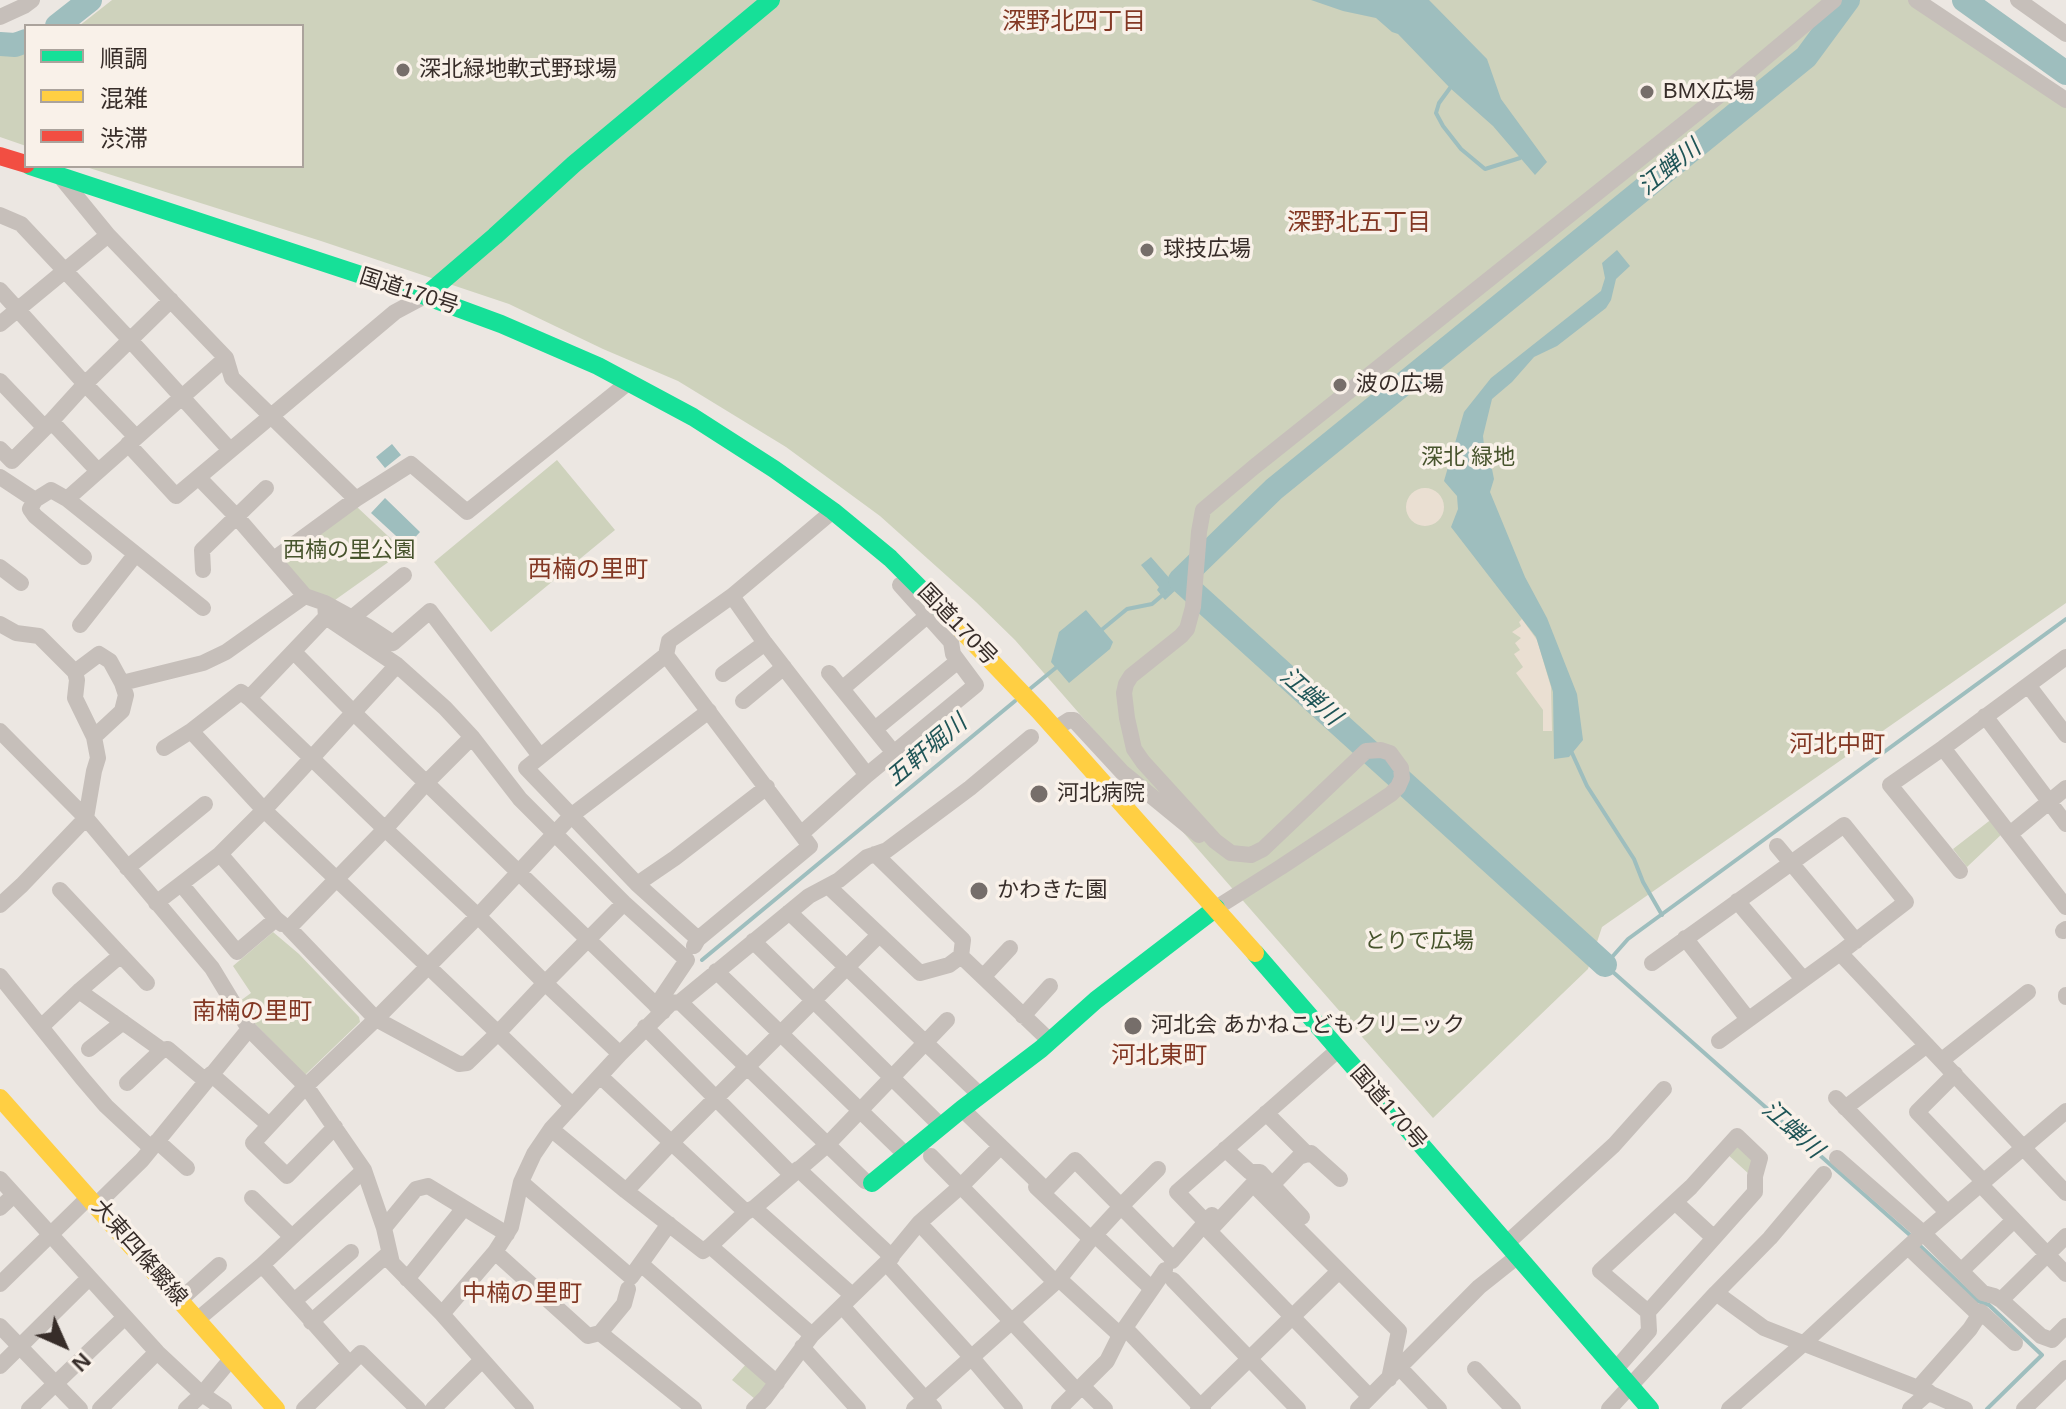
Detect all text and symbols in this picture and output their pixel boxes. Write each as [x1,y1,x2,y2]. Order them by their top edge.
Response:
district label: 深野北四丁目 [1002,8,1146,36]
legend [24,24,304,168]
text: 順調 [100,45,148,72]
place label: 深北緑地軟式野球場 [419,57,617,83]
marker: 深北緑地軟式野球場 [394,61,412,79]
place label: BMX広場 [1663,79,1755,105]
marker: BMX広場 [1638,83,1656,101]
text: 混雑 [100,85,148,112]
text: 渋滞 [100,125,148,152]
water label: 江蝉川 [1633,134,1707,202]
district label: 深野北五丁目 [1287,209,1431,237]
place label: 球技広場 [1163,237,1251,263]
marker: 球技広場 [1138,241,1156,259]
street label: 国道170号 [356,264,462,320]
place label: 波の広場 [1356,372,1444,398]
marker: 波の広場 [1331,376,1349,394]
park label: 深北 緑地 [1421,445,1515,471]
park label: 西楠の里公園 [283,538,415,564]
district label: 西楠の里町 [528,556,648,584]
street label: 国道170号 [912,579,1002,671]
water label: 江蝉川 [1274,662,1346,732]
water label: 五軒堀川 [881,709,973,793]
district label: 河北中町 [1789,731,1885,759]
place label: 河北病院 [1057,781,1145,807]
marker: 河北病院 [1028,783,1050,805]
place label: かわきた園 [997,878,1107,904]
marker: かわきた園 [968,880,990,902]
park label: とりで広場 [1364,929,1474,955]
district label: 南楠の里町 [192,998,312,1026]
place label: 河北会 あかねこどもクリニック [1151,1013,1465,1039]
marker: 河北会 あかねこどもクリニック [1122,1015,1144,1037]
district label: 河北東町 [1111,1042,1207,1070]
street label: 国道170号 [1344,1061,1432,1155]
water label: 江蝉川 [1756,1095,1828,1165]
street label: 大東四條畷線 [86,1195,192,1311]
district label: 中楠の里町 [462,1280,582,1308]
north arrow [24,1305,104,1385]
text: N [67,1348,96,1377]

